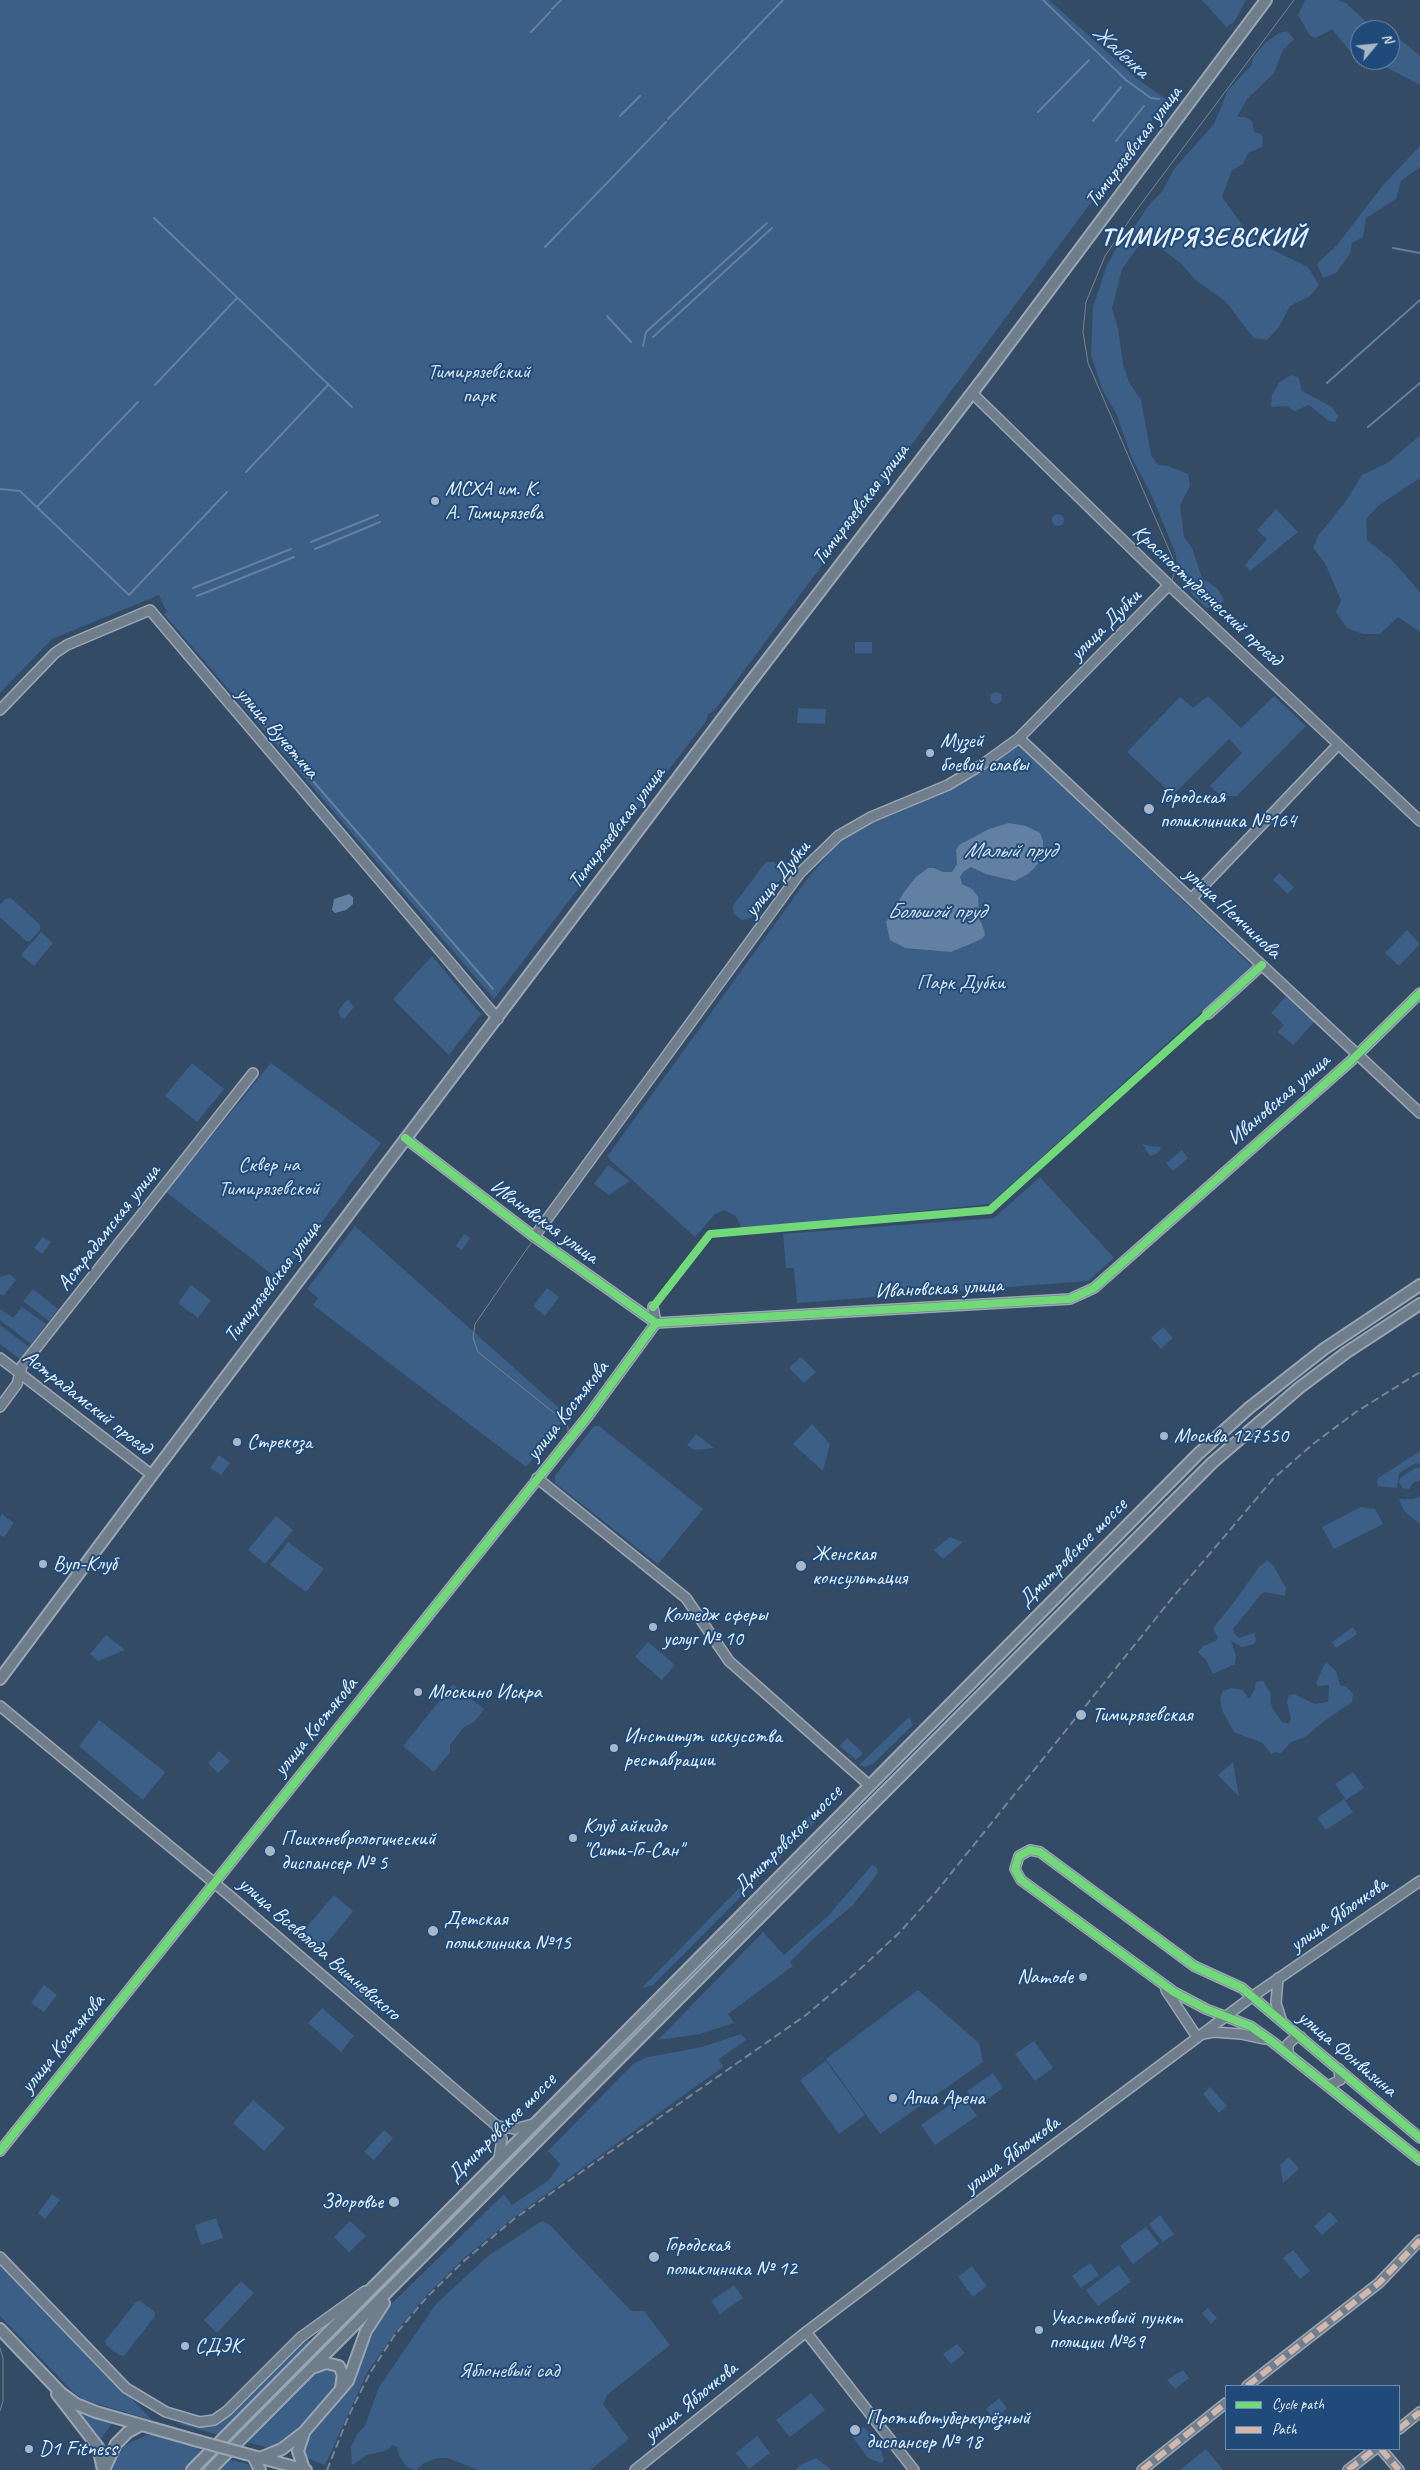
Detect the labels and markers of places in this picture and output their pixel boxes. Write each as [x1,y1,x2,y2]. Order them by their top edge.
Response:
place label: МСХА им. К. А. Тимирязева [445,476,543,526]
marker: МСХА им. К. А. Тимирязева [429,495,441,507]
place label: Музей боевой славы [940,728,1028,778]
marker: Музей боевой славы [924,747,936,759]
place label: Городская поликлиника №164 [1160,784,1296,834]
marker: Городская поликлиника №164 [1142,802,1156,816]
place label: Москва 127550 [1174,1423,1288,1449]
place label: Стрекоза [247,1429,312,1455]
marker: Москва 127550 [1158,1430,1170,1442]
marker: Стрекоза [231,1436,243,1448]
place label: Женская консультация [812,1541,907,1591]
place label: Вуп-Клуб [53,1551,116,1577]
marker: Вуп-Клуб [37,1558,49,1570]
marker: Женская консультация [794,1559,808,1573]
place label: Колледж сферы услуг № 10 [663,1602,767,1652]
marker: Колледж сферы услуг № 10 [647,1621,659,1633]
place label: Москино Искра [428,1679,542,1705]
marker: Москино Искра [412,1686,424,1698]
place label: Тимирязевская [1092,1702,1192,1728]
marker: Тимирязевская [1074,1708,1088,1722]
place label: Институт искусства реставрации [624,1723,782,1773]
marker: Институт искусства реставрации [608,1742,620,1754]
place label: Клуб айкидо "Сити-Го-Сан" [583,1813,683,1863]
place label: Психоневрологический диспансер № 5 [281,1826,436,1876]
marker: Клуб айкидо "Сити-Го-Сан" [567,1832,579,1844]
marker: Психоневрологический диспансер № 5 [263,1844,277,1858]
place label: Детская поликлиника №15 [444,1906,571,1956]
marker: Детская поликлиника №15 [426,1924,440,1938]
place label: Namode [1017,1964,1073,1990]
marker: Namode [1077,1971,1089,1983]
place label: Апиа Арена [903,2085,985,2111]
marker: Апиа Арена [887,2092,899,2104]
place label: Здоровье [321,2189,383,2215]
marker: Здоровье [387,2195,401,2209]
place label: Городская поликлиника № 12 [665,2232,797,2282]
marker: Городская поликлиника № 12 [647,2250,661,2264]
place label: Участковый пункт полиции №69 [1049,2305,1182,2355]
marker: Участковый пункт полиции №69 [1033,2324,1045,2336]
place label: СДЭК [195,2333,241,2359]
marker: СДЭК [179,2340,191,2352]
place label: Противотуберкулёзный диспансер № 18 [866,2405,1030,2455]
marker: Противотуберкулёзный диспансер № 18 [848,2423,862,2437]
place label: D1 Fitness [39,2436,117,2462]
marker: D1 Fitness [23,2443,35,2455]

